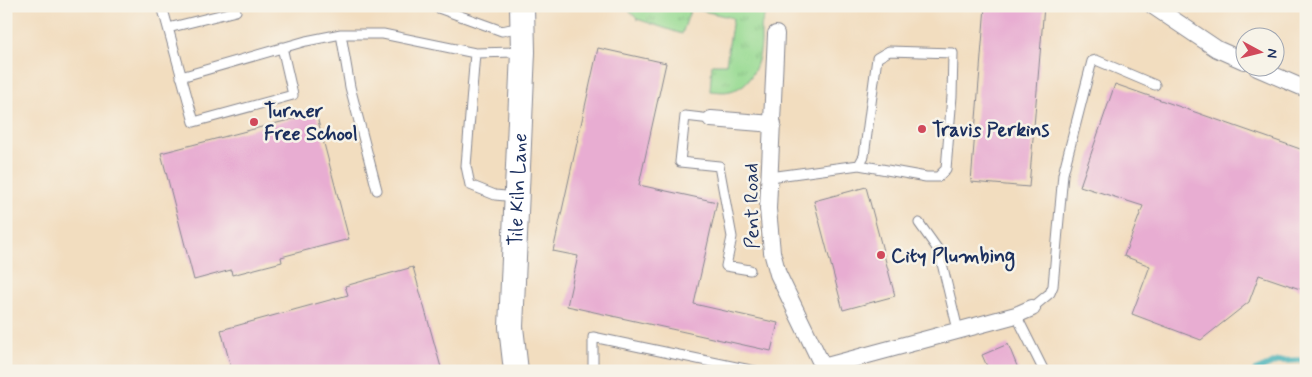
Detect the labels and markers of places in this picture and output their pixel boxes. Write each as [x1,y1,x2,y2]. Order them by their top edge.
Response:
place label: Turner Free School [264,98,358,148]
marker: Turner Free School [248,116,260,128]
place label: Travis Perkins [932,117,1049,144]
marker: Travis Perkins [916,123,928,135]
place label: City Plumbing [891,243,1015,272]
marker: City Plumbing [875,249,887,261]

